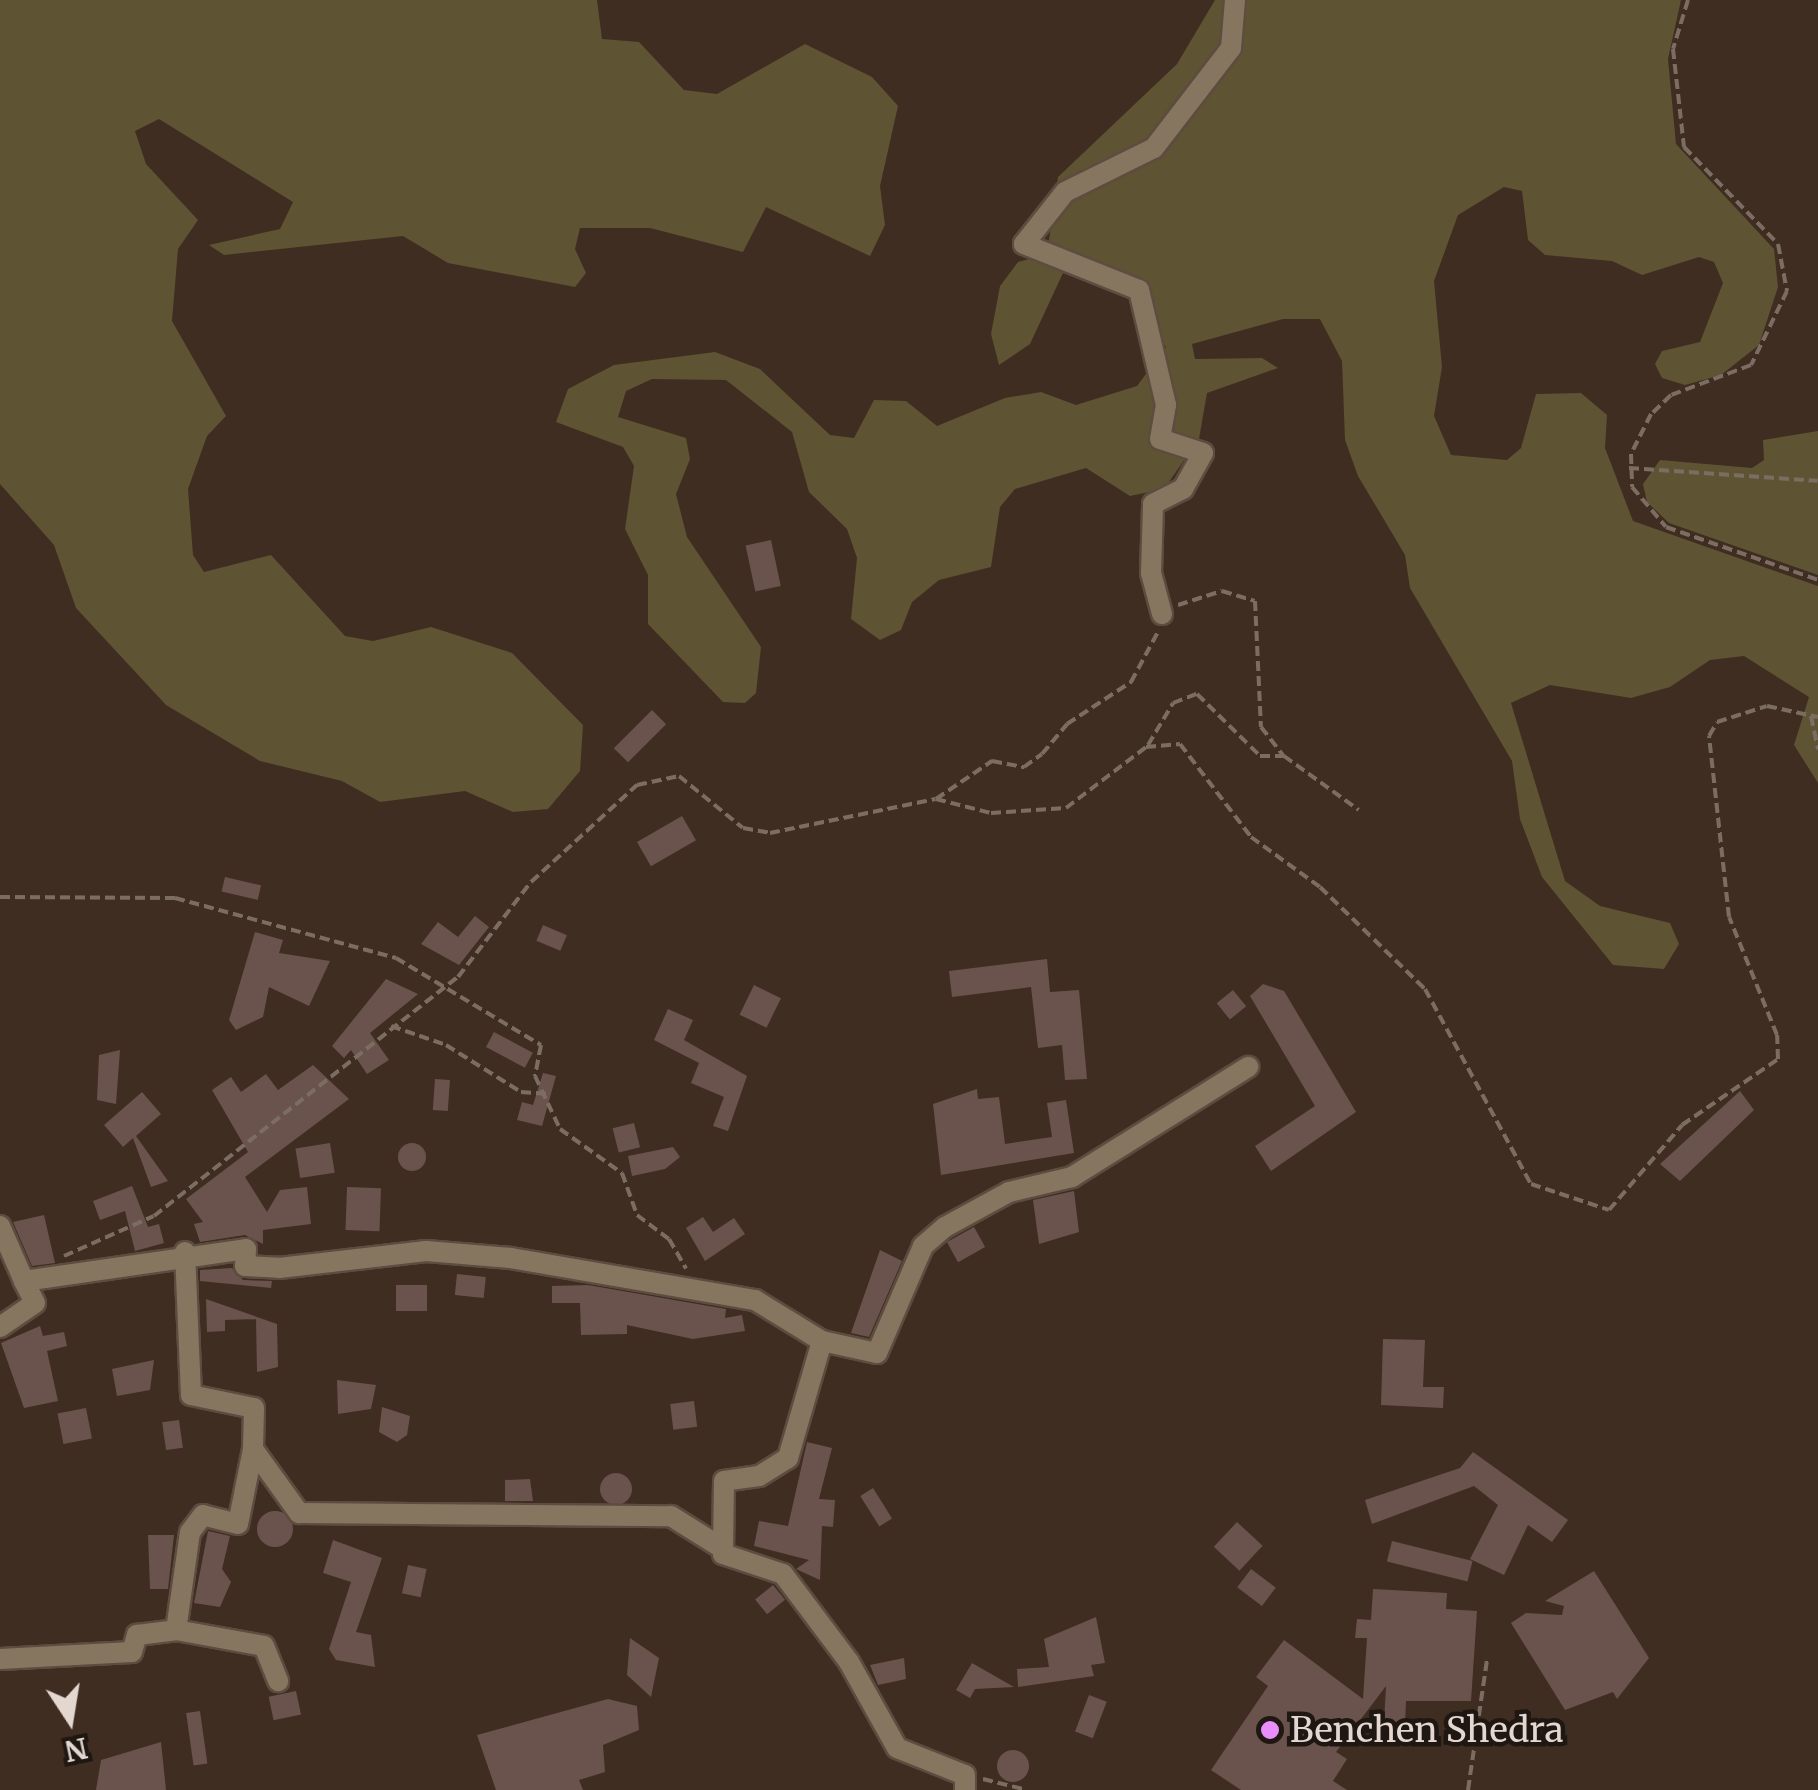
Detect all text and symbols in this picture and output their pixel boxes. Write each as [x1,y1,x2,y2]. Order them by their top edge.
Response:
north arrow [20,1670,120,1770]
place label: Benchen Shedra [1290,1709,1563,1751]
marker: Benchen Shedra [1259,1719,1281,1741]
text: N [62,1729,91,1769]

